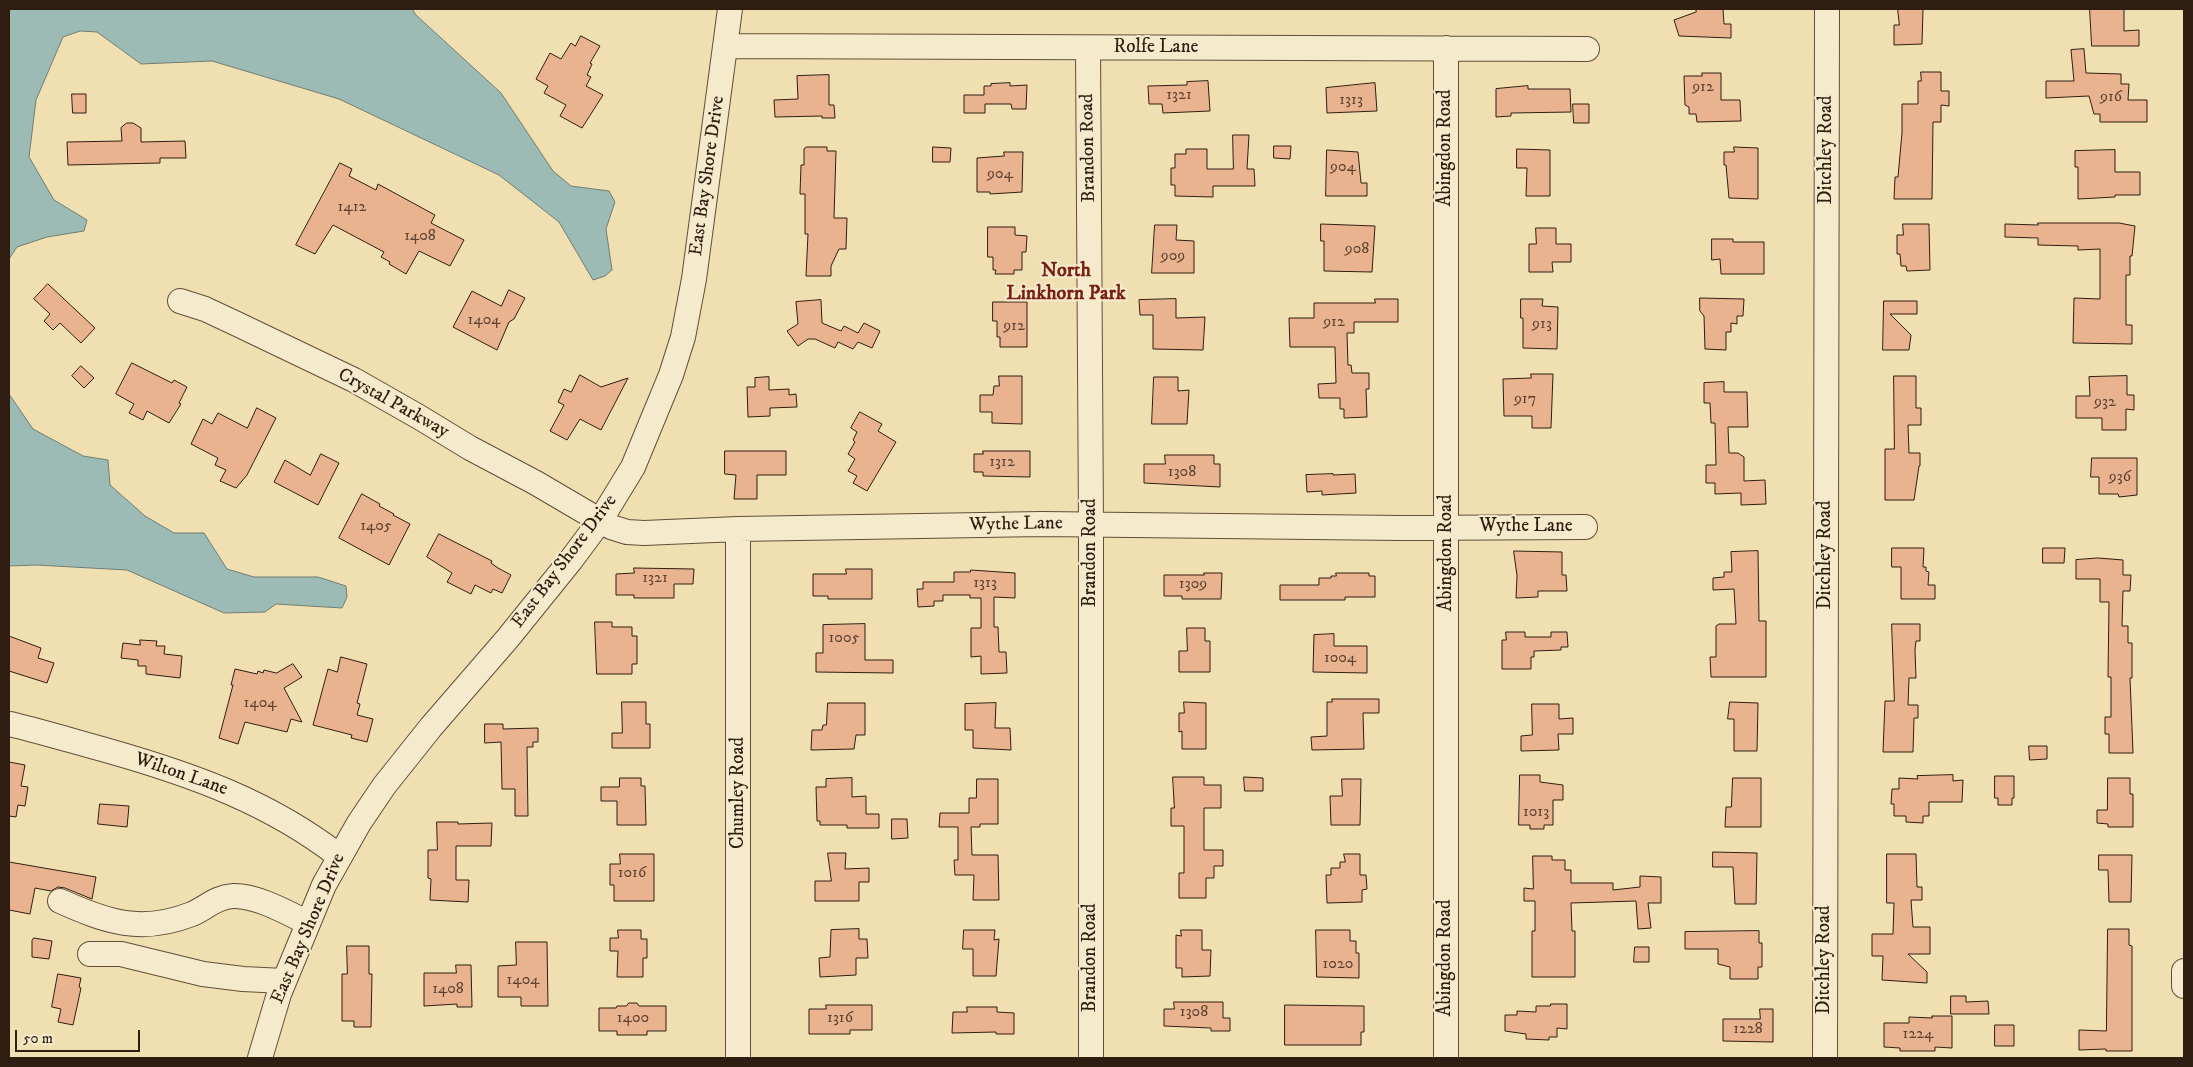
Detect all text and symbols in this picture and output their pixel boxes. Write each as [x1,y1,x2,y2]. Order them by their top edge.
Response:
street label: Rolfe Lane [1114,37,1198,59]
house number: 912 [1692,78,1714,98]
house number: 1321 [1166,86,1192,106]
house number: 916 [2100,88,2122,108]
street label: Abingdon Road [1435,89,1457,207]
house number: 1313 [1339,91,1363,111]
street label: Brandon Road [1077,93,1101,203]
street label: East Bay Shore Drive [685,94,731,258]
street label: Ditchley Road [1816,95,1838,205]
house number: 904 [1330,158,1356,178]
house number: 904 [987,165,1013,185]
house number: 1412 [338,198,366,218]
house number: 1408 [404,227,436,247]
house number: 908 [1345,240,1369,260]
house number: 909 [1161,247,1185,267]
district label: North Linkhorn Park [1006,260,1126,307]
house number: 1404 [468,311,500,331]
house number: 912 [1323,313,1345,333]
house number: 913 [1532,315,1552,335]
house number: 912 [1003,317,1025,337]
street label: Crystal Parkway [333,364,453,444]
house number: 917 [1514,390,1536,410]
house number: 932 [2094,393,2116,413]
house number: 1312 [989,453,1015,473]
house number: 1308 [1168,463,1196,483]
house number: 936 [2109,468,2131,488]
street label: East Bay Shore Drive [507,491,623,633]
street label: Abingdon Road [1436,494,1458,612]
street label: Brandon Road [1080,499,1102,607]
street label: Ditchley Road [1815,500,1837,610]
street label: Wythe Lane [969,513,1063,537]
street label: Wythe Lane [1479,516,1573,538]
house number: 1405 [360,517,392,537]
house number: 1321 [642,569,668,589]
house number: 1313 [973,574,997,594]
house number: 1309 [1179,575,1207,595]
house number: 1005 [829,629,859,649]
house number: 1004 [1324,649,1356,669]
house number: 1404 [244,694,276,714]
street label: Chumley Road [728,737,750,849]
street label: Wilton Lane [132,748,230,802]
house number: 1013 [1523,803,1549,823]
street label: East Bay Shore Drive [267,850,351,1008]
house number: 1016 [618,864,646,884]
street label: Abingdon Road [1435,899,1457,1017]
street label: Brandon Road [1080,904,1102,1012]
street label: Ditchley Road [1814,905,1836,1015]
house number: 1020 [1323,955,1353,975]
house number: 1404 [507,971,539,991]
house number: 1408 [432,980,464,1000]
house number: 1308 [1180,1003,1208,1023]
house number: 1400 [617,1009,649,1029]
house number: 1316 [827,1009,853,1029]
scale bar [18,1020,142,1052]
house number: 1228 [1733,1020,1763,1040]
house number: 1224 [1903,1025,1933,1045]
text: 50 m [23,1029,53,1048]

